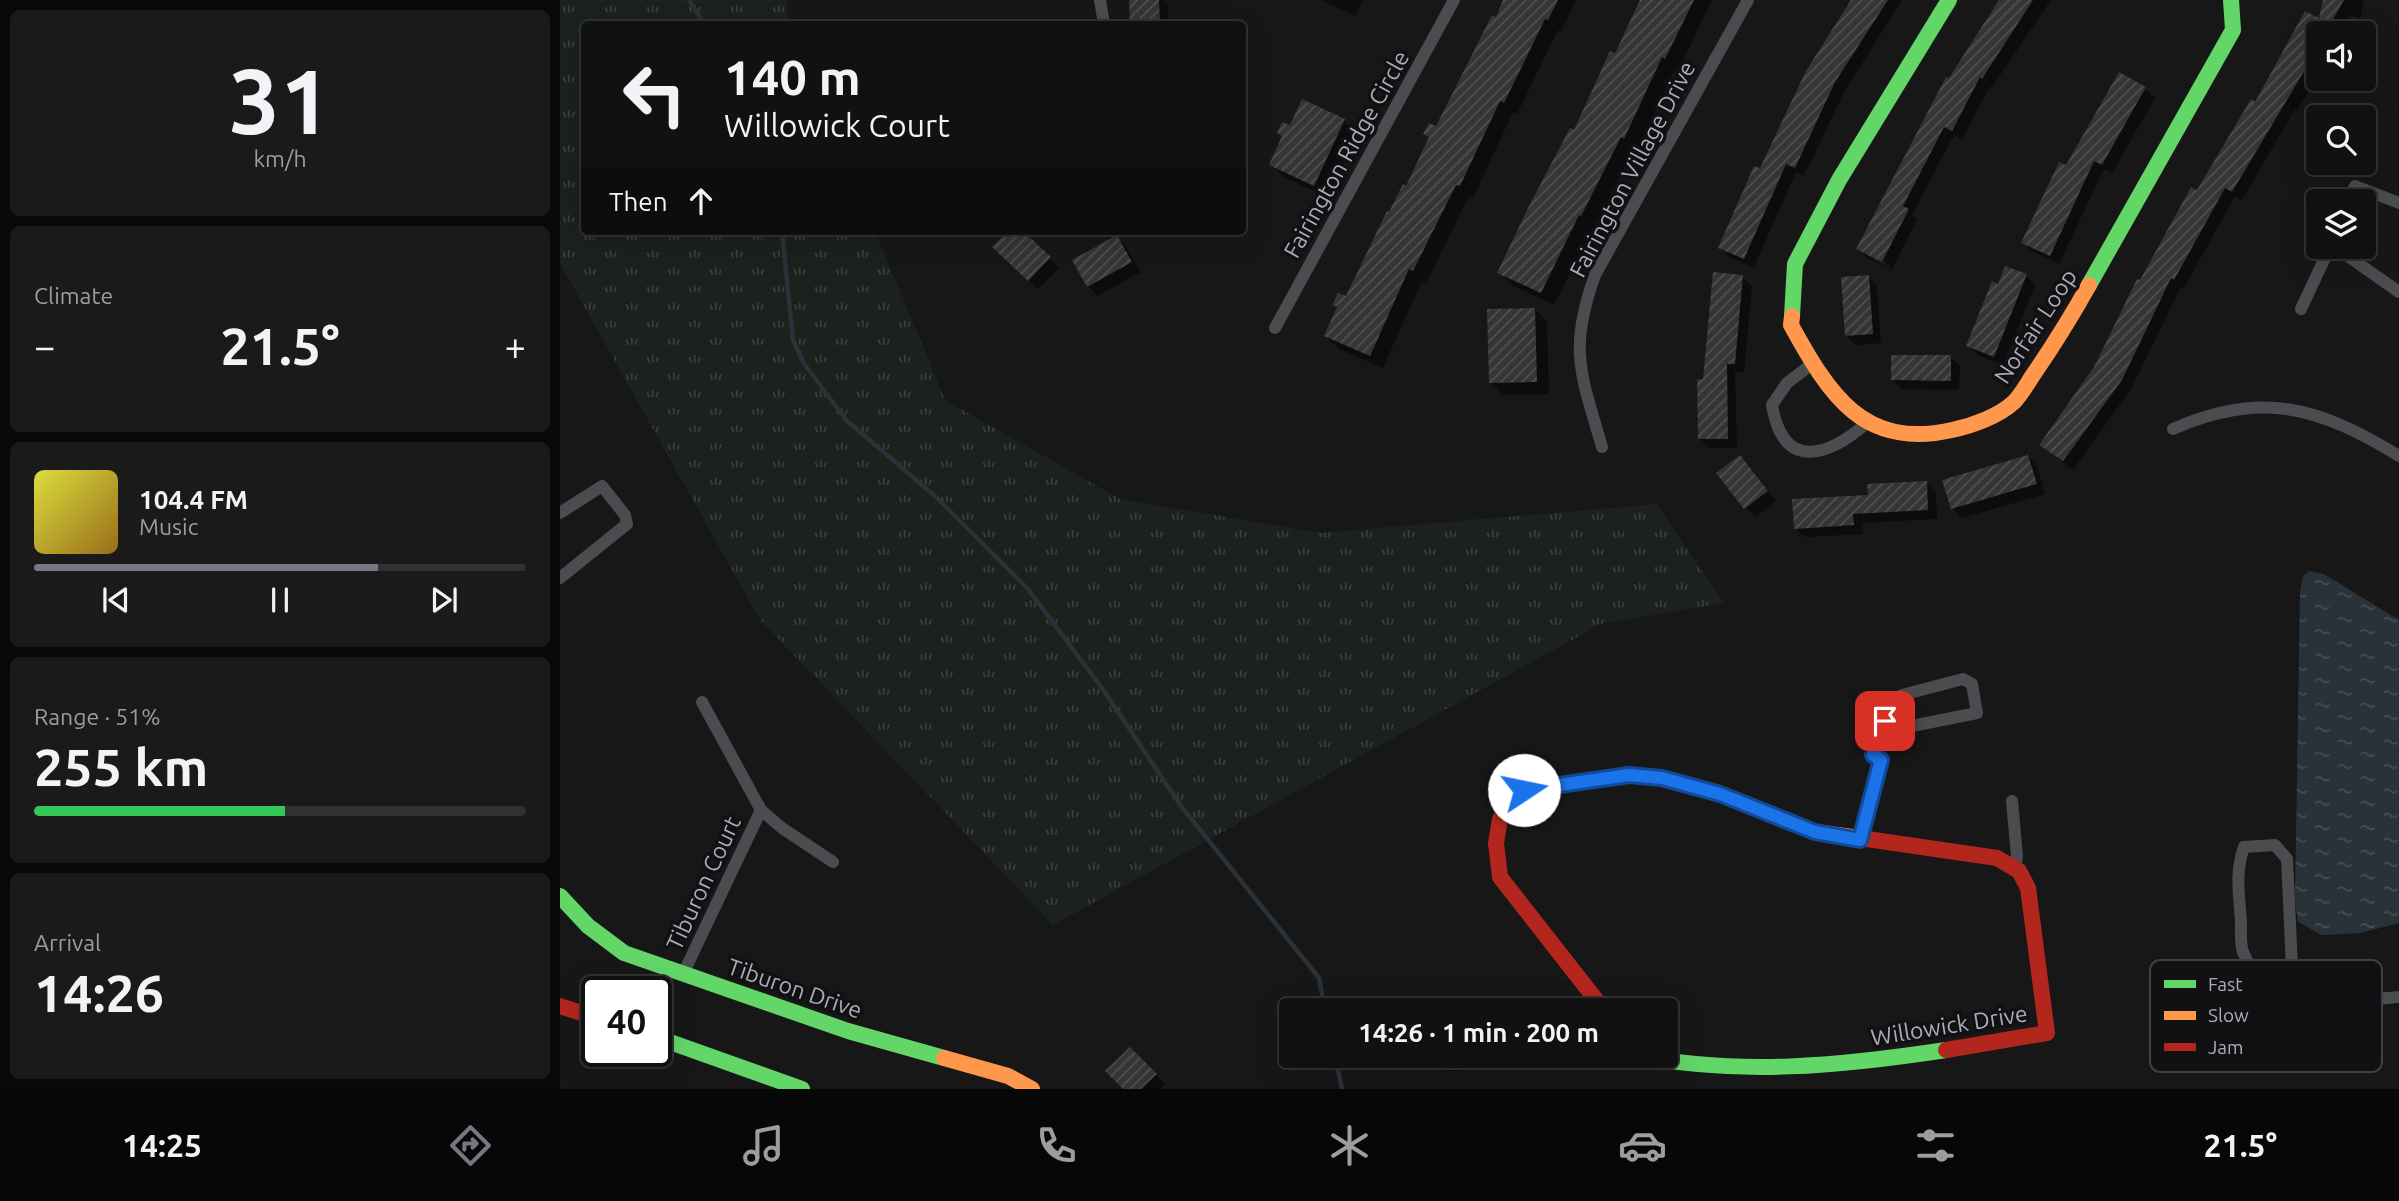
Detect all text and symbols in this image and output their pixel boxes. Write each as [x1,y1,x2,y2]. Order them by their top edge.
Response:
map controls [2306,21,2376,259]
button: sound [2306,21,2376,91]
street label: Fairington Ridge Circle [1279,46,1413,262]
text: 31 [229,49,331,151]
icon: left [609,49,700,140]
text: 140 m [724,49,861,104]
street label: Fairington Village Drive [1564,57,1700,281]
button: search [2306,105,2376,175]
text: Willowick Court [724,107,950,143]
text: km/h [253,146,307,171]
icon: ahead [682,182,720,220]
text: Then [609,187,668,216]
button: layers [2306,189,2376,259]
street label: Norfair Loop [1989,264,2081,388]
text: Climate [34,283,113,308]
text: 21.5° [220,317,340,375]
text: − [34,325,55,367]
text: + [505,325,526,367]
text: 104.4 FM [139,485,248,514]
text: Music [139,514,198,539]
icon: previous [97,581,135,619]
icon: pause [261,581,299,619]
icon: next [425,581,463,619]
pin [1855,691,1915,751]
icon: arrive [1866,702,1904,740]
text: Range · 51% [34,704,161,729]
text: 255 km [34,738,208,796]
position arrow [1487,753,1561,827]
street label: Tiburon Court [661,812,745,954]
text: Arrival [34,930,101,955]
street label: Tiburon Drive [725,953,865,1023]
legend [2150,960,2382,1072]
text: 14:26 [34,964,164,1022]
text: Fast [2208,973,2243,995]
speed limit sign: 40 [581,976,672,1067]
street label: Willowick Drive [1869,1000,2029,1050]
text: Slow [2208,1004,2249,1026]
text: 14:26 · 1 min · 200 m [1358,1018,1599,1047]
text: Jam [2208,1036,2244,1058]
icon: directions [446,1121,495,1170]
icon: music [739,1121,788,1170]
icon: phone [1032,1121,1081,1170]
icon: climate [1325,1121,1374,1170]
icon: car [1618,1121,1667,1170]
icon: filters [1911,1121,1960,1170]
text: 14:25 [122,1127,202,1163]
text: 21.5° [2204,1127,2277,1163]

